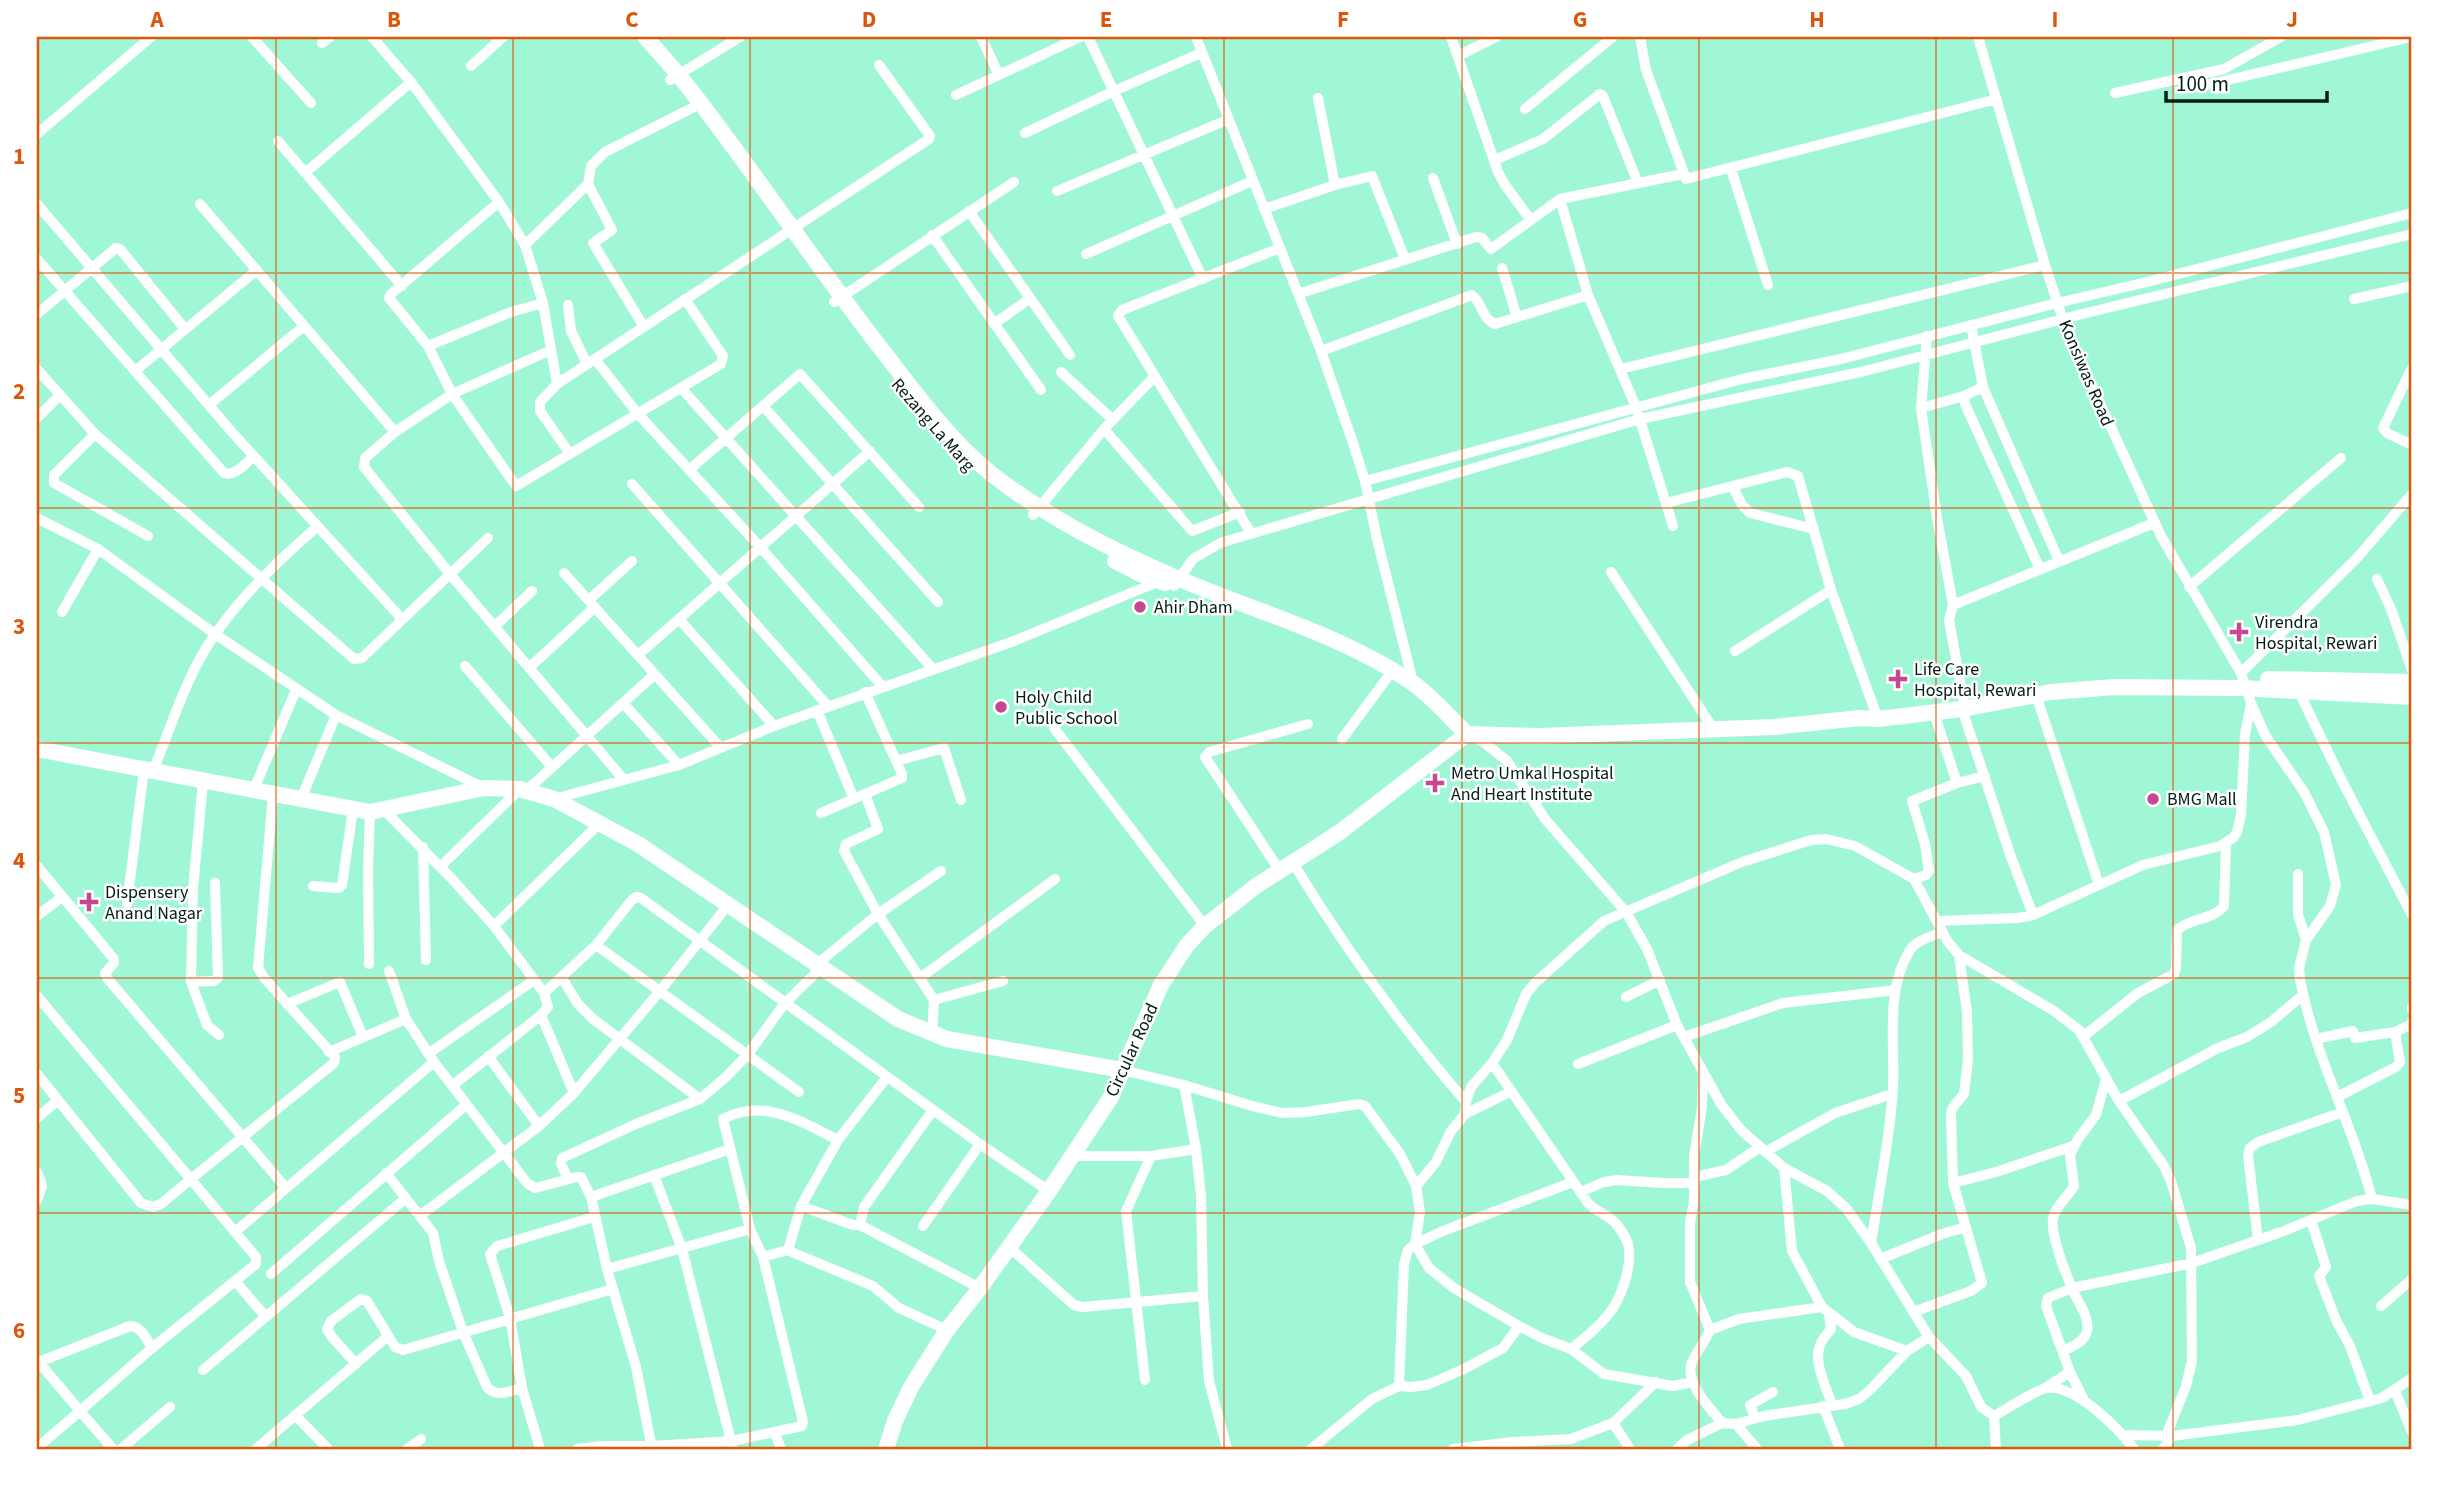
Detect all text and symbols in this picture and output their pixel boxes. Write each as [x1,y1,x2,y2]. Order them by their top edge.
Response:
text: A [149,3,164,36]
text: B [387,3,401,36]
text: C [625,3,639,36]
text: D [862,3,876,36]
text: E [1100,3,1112,36]
text: F [1337,3,1349,36]
text: G [1573,3,1587,36]
text: H [1809,3,1825,36]
text: I [2052,3,2058,36]
text: J [2286,3,2298,36]
scale bar [2166,60,2326,104]
text: 100 m [2176,69,2229,99]
text: 1 [13,140,25,173]
street label: Konsiwas Road [2052,316,2120,430]
street label: Rezang La Marg [885,373,981,477]
text: 2 [13,375,25,408]
place label: Ahir Dham [1154,595,1233,620]
marker: Ahir Dham [1132,599,1148,615]
text: 3 [13,610,25,643]
place label: Virendra Hospital, Rewari [2255,610,2377,656]
marker: Virendra Hospital, Rewari [2229,622,2249,642]
place label: Life Care Hospital, Rewari [1914,657,2036,703]
marker: Life Care Hospital, Rewari [1888,669,1908,689]
place label: Holy Child Public School [1015,685,1117,731]
marker: Holy Child Public School [993,699,1009,715]
place label: Metro Umkal Hospital And Heart Institute [1451,761,1614,807]
marker: Metro Umkal Hospital And Heart Institute [1425,773,1445,793]
place label: BMG Mall [2167,787,2237,812]
marker: BMG Mall [2145,791,2161,807]
text: 4 [13,844,25,877]
place label: Dispensery Anand Nagar [105,880,203,926]
marker: Dispensery Anand Nagar [79,892,99,912]
street label: Circular Road [1099,999,1165,1101]
text: 5 [13,1079,25,1112]
text: 6 [13,1314,25,1347]

